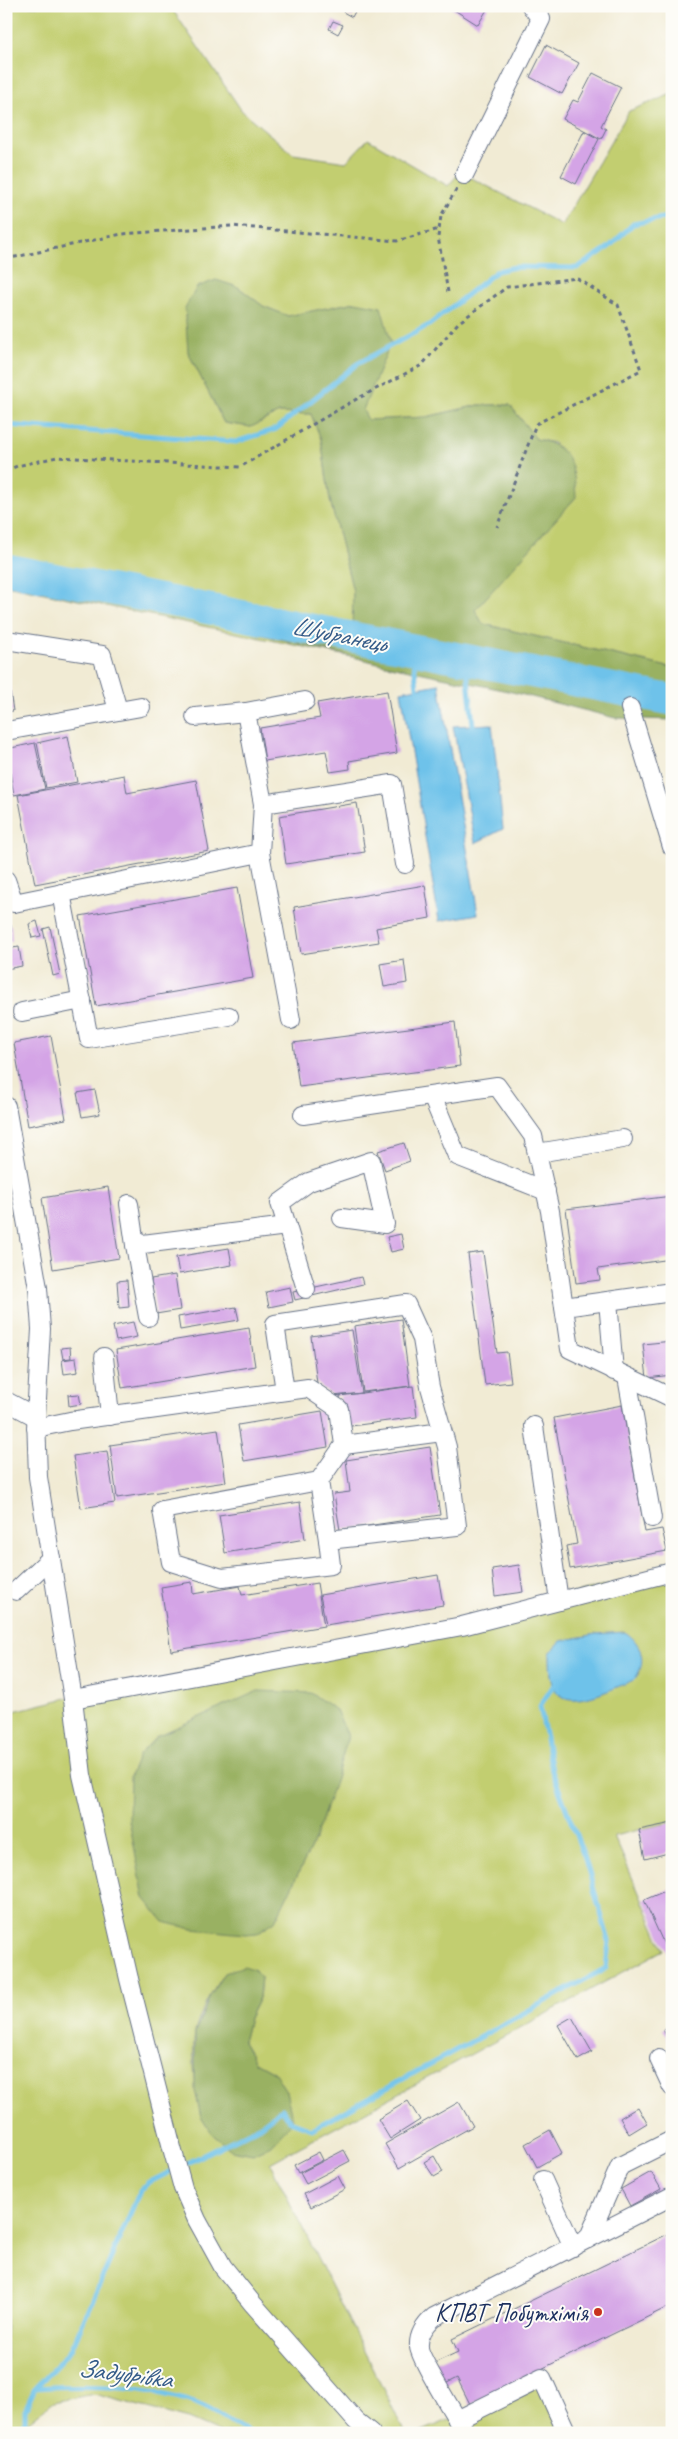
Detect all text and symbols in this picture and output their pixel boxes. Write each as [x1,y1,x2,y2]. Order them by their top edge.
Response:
water label: Шубранець [289,609,392,660]
place label: КПВТ Побутхімія [435,2297,589,2329]
marker: КПВТ Побутхімія [592,2306,604,2318]
water label: Задубрівка [76,2351,176,2396]

